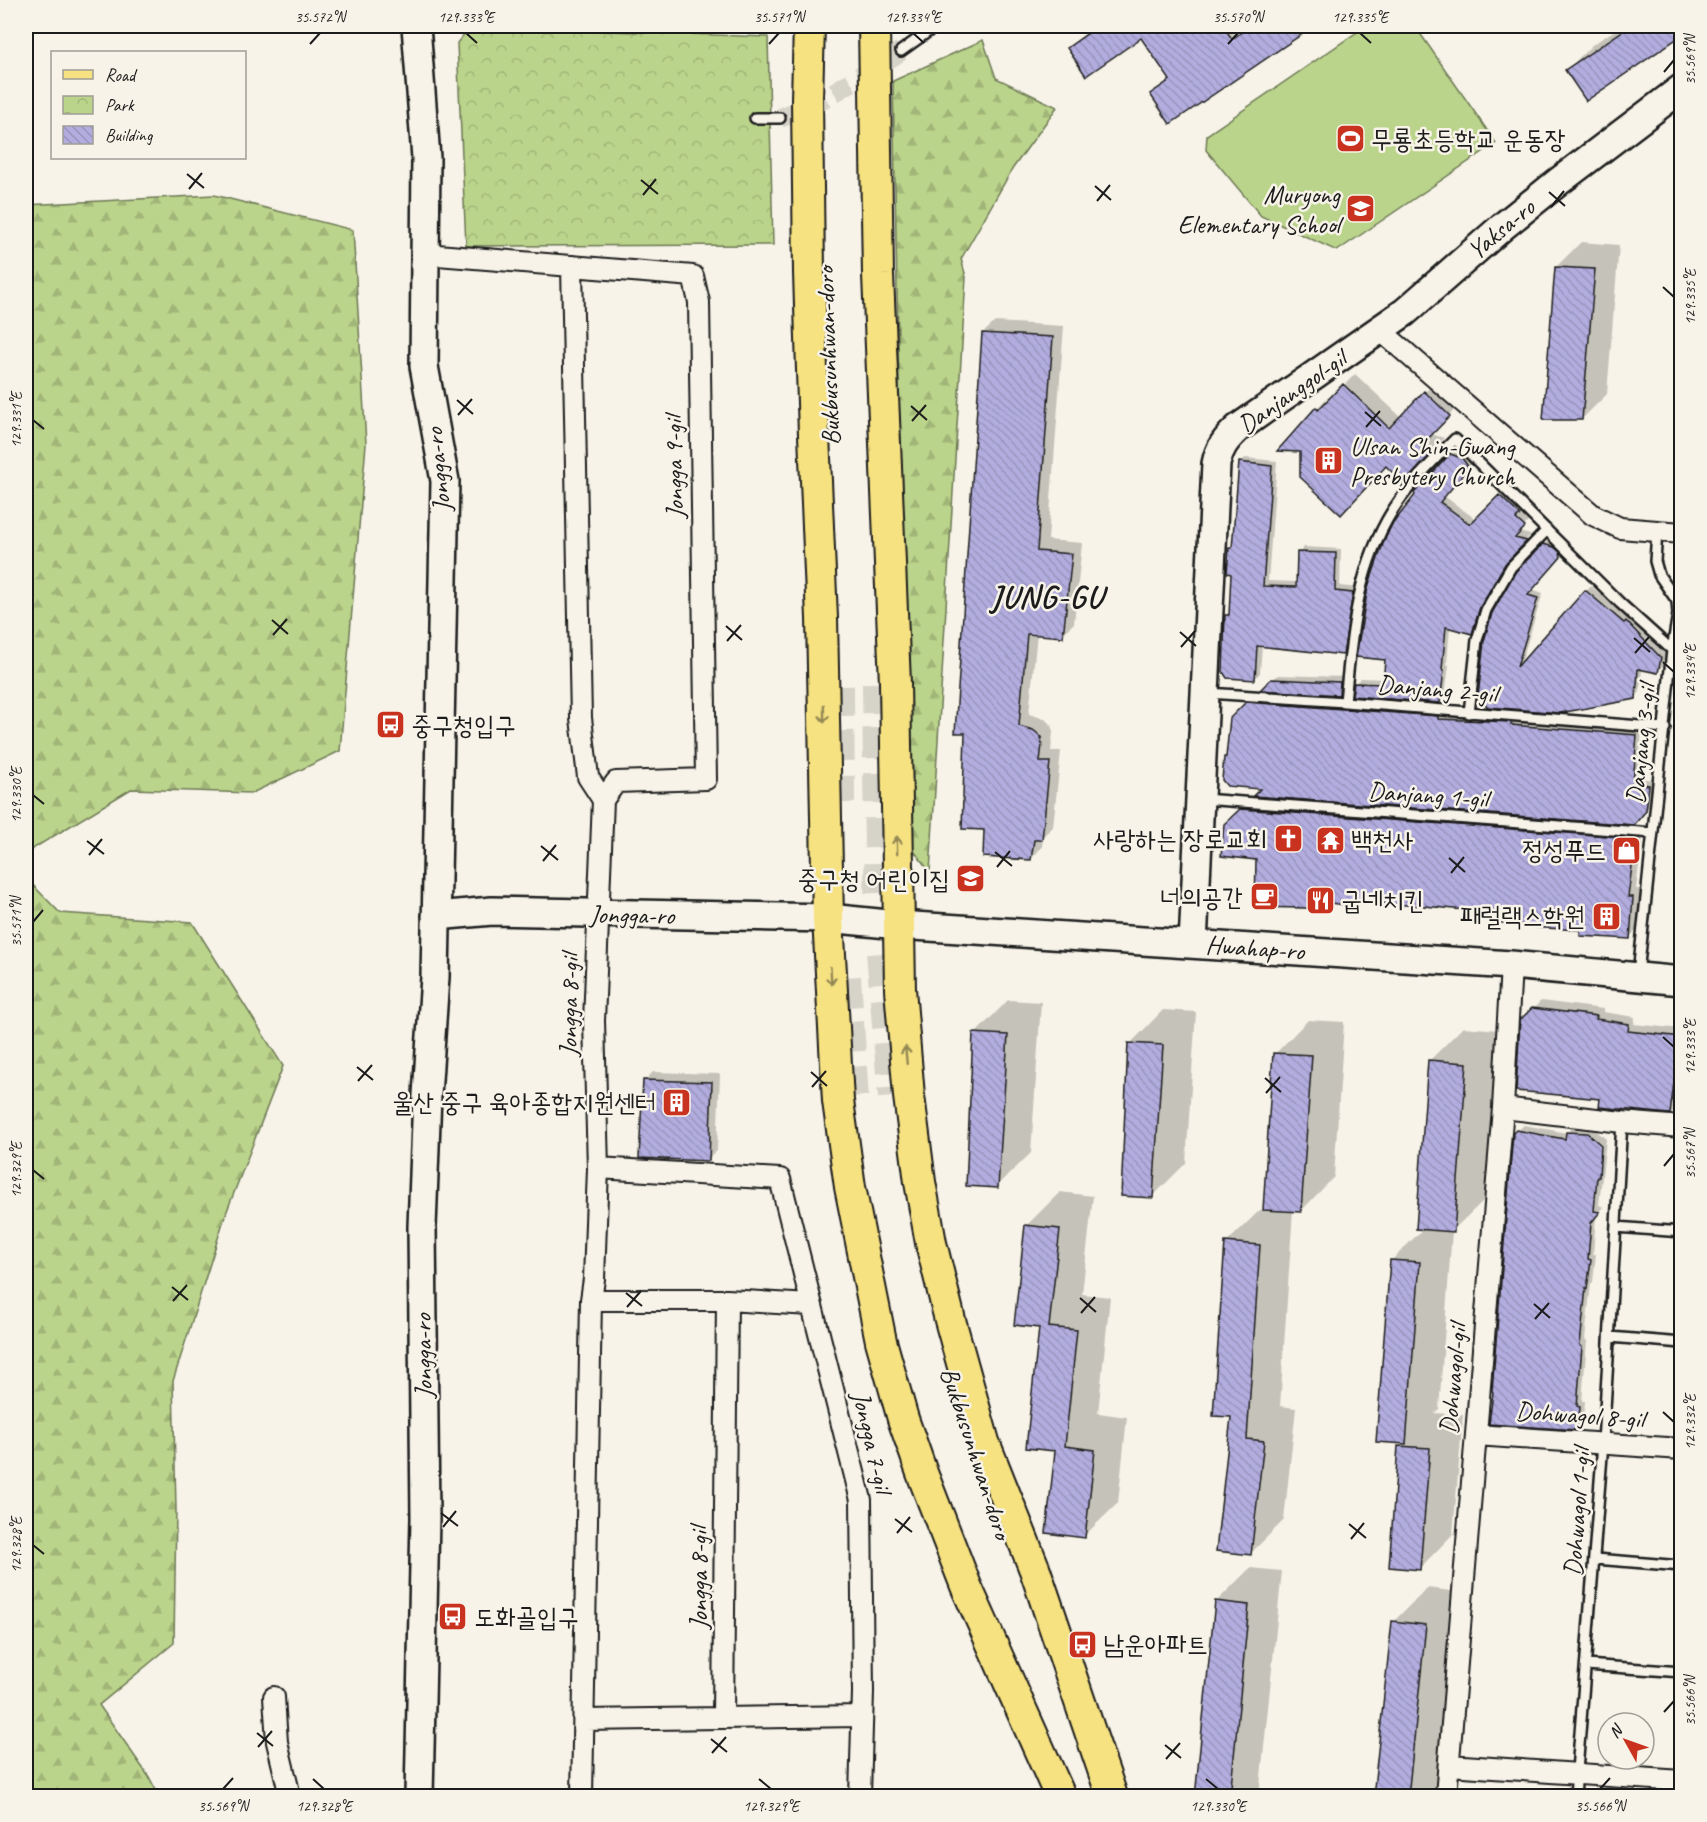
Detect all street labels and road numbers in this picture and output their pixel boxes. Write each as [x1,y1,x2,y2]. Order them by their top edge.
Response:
street label: Yaksa-ro [1460,190,1543,267]
street label: Bukbusunhwan-doro [808,263,848,446]
street label: Danjanggol-gil [1231,340,1356,441]
street label: Jongga 9-gil [657,411,691,521]
street label: Jongga-ro [417,424,459,516]
street label: Danjang 2-gil [1376,667,1503,711]
street label: Danjang 3-gil [1618,678,1664,805]
street label: Danjang 1-gil [1367,774,1494,816]
street label: Jongga-ro [587,898,676,932]
street label: Hwahap-ro [1205,928,1307,968]
street label: Jongga 8-gil [552,949,586,1059]
street label: Jongga-ro [406,1312,440,1401]
street label: Dohwagol-gil [1432,1318,1475,1435]
street label: Bukbusunhwan-doro [933,1363,1020,1546]
street label: Jongga 7-gil [844,1386,901,1500]
street label: Dohwagol 8-gil [1515,1394,1650,1436]
street label: Dohwagol 1-gil [1556,1442,1598,1577]
street label: Jongga 8-gil [682,1522,715,1631]

